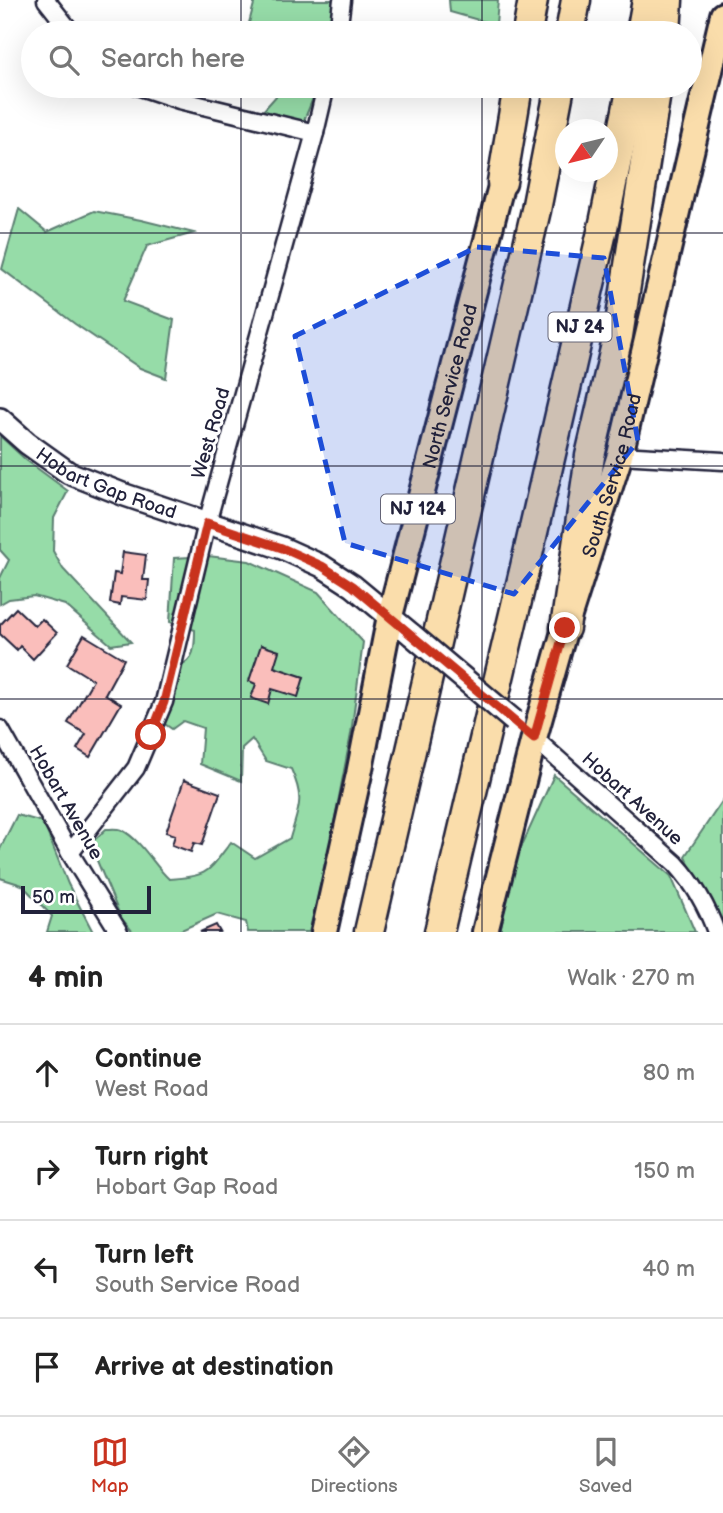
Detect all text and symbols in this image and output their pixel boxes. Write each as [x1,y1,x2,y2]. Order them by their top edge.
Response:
search box [21,21,702,98]
icon: search [45,41,83,79]
text: Search here [101,44,245,75]
north arrow [555,119,618,182]
street label: North Service Road [418,302,483,471]
road number: NJ 24 [548,312,612,342]
street label: West Road [187,385,235,482]
street label: South Service Road [578,392,647,561]
street label: Hobart Gap Road [31,443,179,525]
road number: NJ 124 [381,494,455,524]
route end [549,612,580,643]
route start [135,719,166,750]
street label: Hobart Avenue [24,742,108,864]
street label: Hobart Avenue [577,748,687,850]
scale bar [21,883,150,915]
text: 50 m [32,886,75,909]
text: 4 min [28,960,103,996]
text: Walk · 270 m [567,964,695,992]
text: Continue [95,1044,202,1075]
icon: ahead [28,1054,66,1092]
text: 80 m [643,1059,695,1087]
text: West Road [95,1075,209,1103]
text: Turn right [95,1142,208,1173]
icon: right [28,1152,66,1190]
text: 150 m [634,1157,695,1185]
text: Hobart Gap Road [95,1173,278,1201]
text: Turn left [95,1240,194,1271]
icon: left [28,1250,66,1288]
text: 40 m [642,1255,695,1283]
text: South Service Road [95,1271,300,1299]
icon: arrive [28,1348,66,1386]
text: Arrive at destination [95,1352,334,1383]
tab: Map [91,1433,129,1498]
tab: Directions [310,1433,398,1498]
tab: Saved [579,1433,632,1498]

